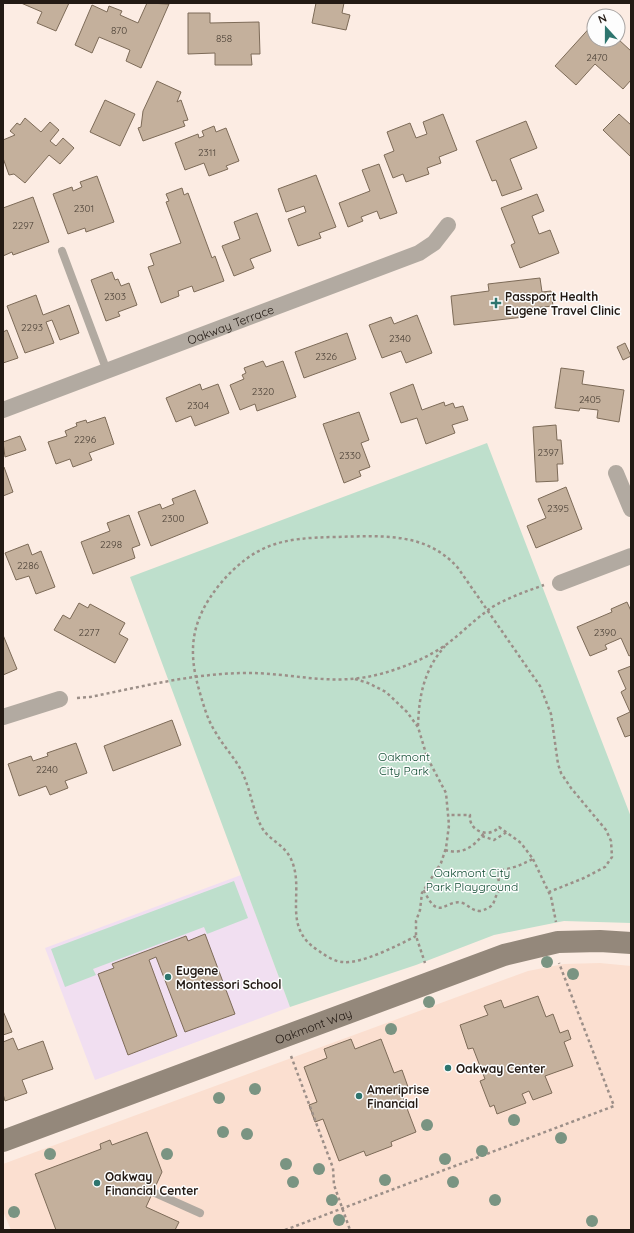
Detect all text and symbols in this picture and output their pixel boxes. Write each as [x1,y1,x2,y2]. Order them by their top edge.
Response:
north arrow [586,8,626,48]
text: N [596,11,609,27]
house number: 870 [111,24,127,37]
house number: 858 [216,32,232,45]
house number: 2470 [586,51,608,64]
house number: 2311 [198,146,216,159]
house number: 2301 [74,202,94,215]
house number: 2297 [12,219,34,232]
place label: Passport Health Eugene Travel Clinic [505,289,620,318]
house number: 2303 [104,290,126,303]
marker: Passport Health Eugene Travel Clinic [490,297,502,309]
street label: Oakway Terrace [185,301,276,347]
house number: 2293 [21,321,43,334]
house number: 2340 [389,332,411,345]
house number: 2326 [315,350,337,363]
house number: 2320 [252,385,274,398]
house number: 2405 [579,393,601,406]
house number: 2304 [187,399,209,412]
house number: 2296 [74,433,97,446]
house number: 2397 [537,446,559,459]
house number: 2330 [339,449,361,462]
house number: 2395 [547,502,569,515]
house number: 2300 [162,512,184,525]
house number: 2298 [100,538,122,551]
house number: 2286 [17,559,40,572]
house number: 2277 [78,626,100,639]
house number: 2390 [594,626,616,639]
park label: Oakmont City Park [378,749,430,778]
house number: 2240 [36,763,58,776]
park label: Oakmont City Park Playground [426,865,518,894]
place label: Eugene Montessori School [176,963,282,992]
marker: Eugene Montessori School [163,972,173,982]
street label: Oakmont Way [273,1005,354,1047]
place label: Oakway Center [456,1061,546,1076]
marker: Oakway Center [443,1063,453,1073]
place label: Ameriprise Financial [367,1082,429,1111]
marker: Ameriprise Financial [354,1091,364,1101]
place label: Oakway Financial Center [105,1169,199,1198]
marker: Oakway Financial Center [92,1178,102,1188]

